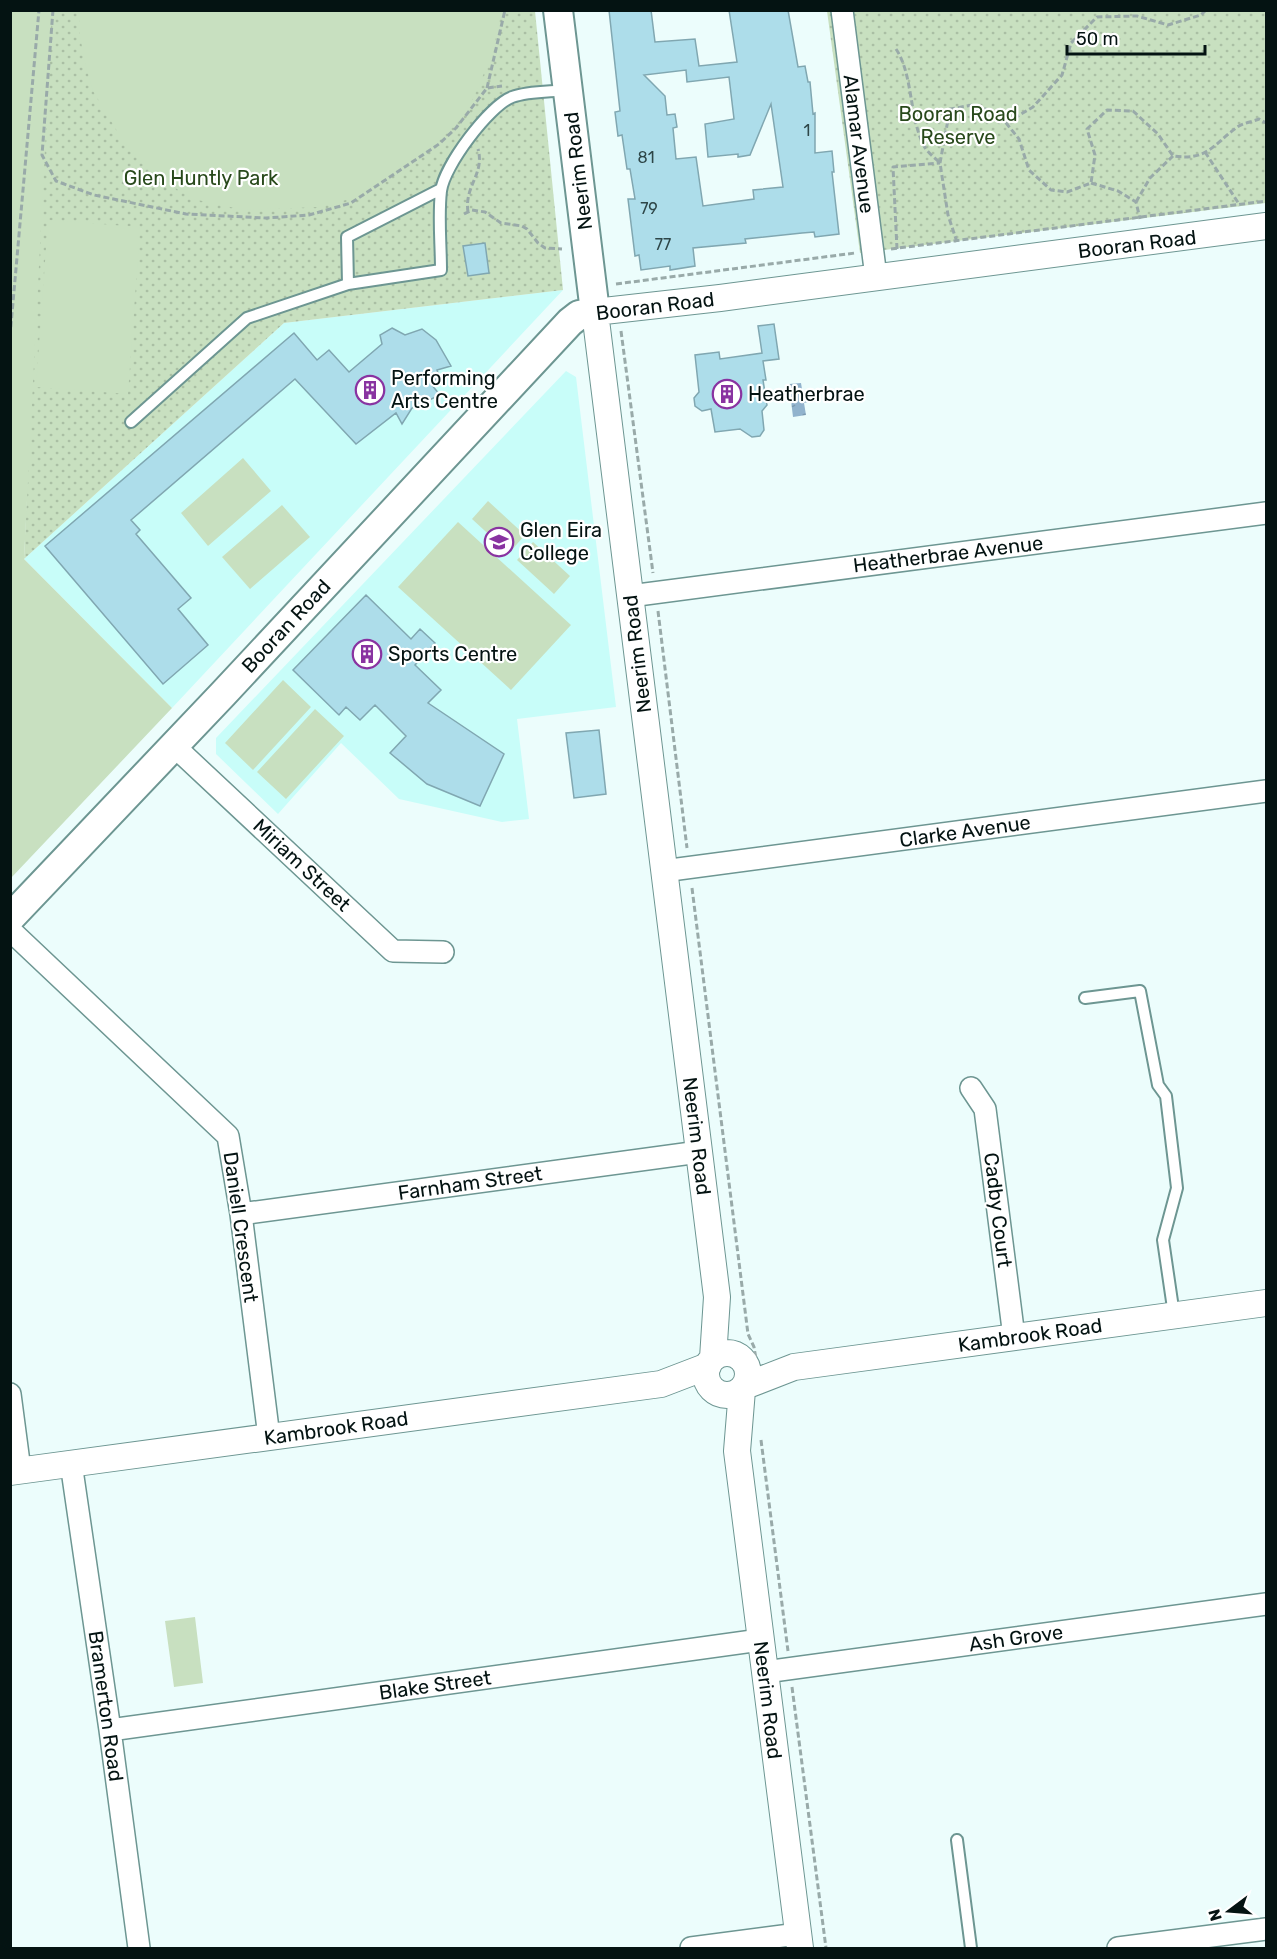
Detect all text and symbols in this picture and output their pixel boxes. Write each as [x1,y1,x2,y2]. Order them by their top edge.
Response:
scale bar [1067,18,1205,56]
text: 50 m [1076,28,1119,50]
street label: Alamar Avenue [839,73,879,215]
park label: Booran Road Reserve [898,102,1018,149]
street label: Neerim Road [559,111,597,231]
house number: 1 [804,121,810,140]
house number: 81 [637,148,655,167]
park label: Glen Huntly Park [124,166,279,190]
house number: 79 [640,199,658,218]
street label: Booran Road [1076,225,1198,263]
house number: 77 [655,235,671,254]
street label: Booran Road [594,287,716,325]
place label: Performing Arts Centre [391,366,498,413]
building icon: Performing Arts Centre [354,374,386,406]
building icon: Heatherbrae [711,378,743,410]
place label: Heatherbrae [748,382,865,406]
place label: Glen Eira College [520,518,602,565]
school or university icon: Glen Eira College [483,526,515,558]
street label: Heatherbrae Avenue [852,530,1044,578]
street label: Booran Road [237,574,335,678]
street label: Neerim Road [618,594,656,714]
building icon: Sports Centre [351,638,383,670]
place label: Sports Centre [388,642,517,666]
street label: Clarke Avenue [898,810,1032,852]
street label: Miriam Street [248,814,356,916]
street label: Neerim Road [678,1076,716,1196]
street label: Daniell Crescent [219,1150,263,1304]
street label: Cadby Court [979,1151,1017,1269]
street label: Farnham Street [396,1161,544,1205]
street label: Kambrook Road [956,1313,1104,1357]
street label: Kambrook Road [262,1406,410,1450]
street label: Ash Grove [967,1620,1065,1656]
street label: Bramerton Road [84,1629,128,1783]
street label: Neerim Road [749,1640,787,1760]
street label: Blake Street [377,1665,493,1705]
north arrow [1199,1881,1259,1941]
text: N [1204,1907,1226,1923]

